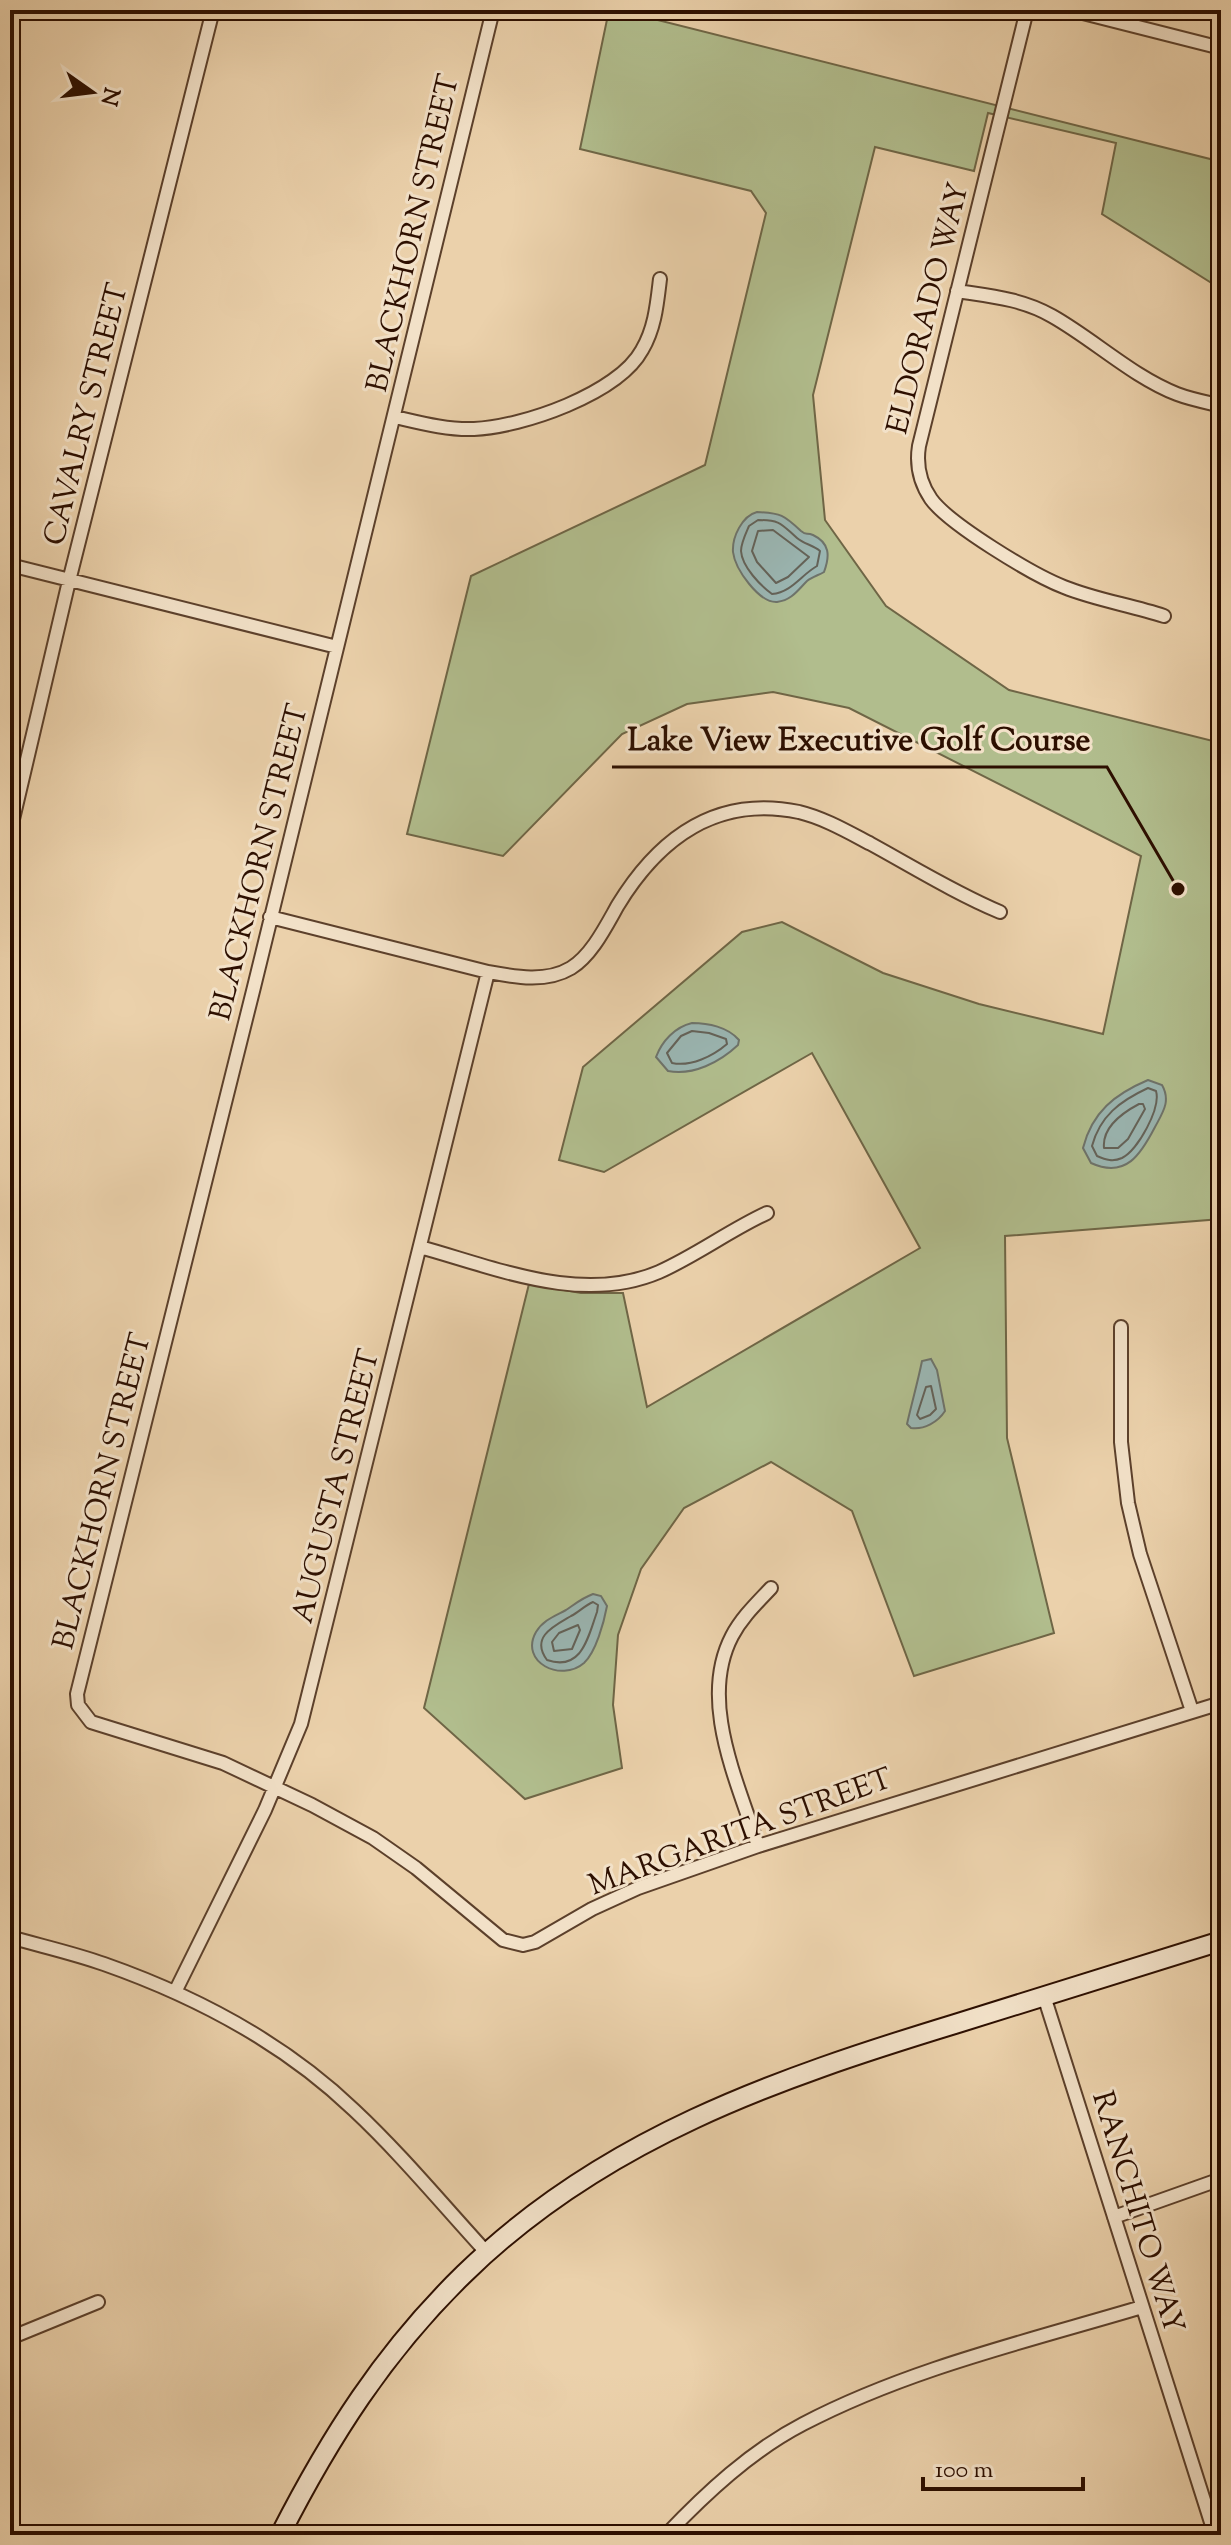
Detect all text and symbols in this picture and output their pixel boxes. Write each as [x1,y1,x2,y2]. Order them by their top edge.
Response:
north arrow [52,52,132,132]
street label: BLACKHORN STREET [357,70,472,397]
text: N [91,84,126,109]
street label: ELDORADO WAY [877,178,981,439]
street label: CAVALRY STREET [34,279,141,550]
street label: BLACKHORN STREET [200,700,321,1025]
callout: Lake View Executive Golf Course [612,711,1107,767]
text: Lake View Executive Golf Course [627,719,1091,765]
street label: BLACKHORN STREET [43,1329,164,1654]
street label: AUGUSTA STREET [283,1345,392,1628]
street label: MARGARITA STREET [583,1758,899,1908]
street label: RANCHITO WAY [1079,2086,1194,2339]
scale bar [923,2441,1083,2491]
text: 100 m [935,2454,993,2488]

